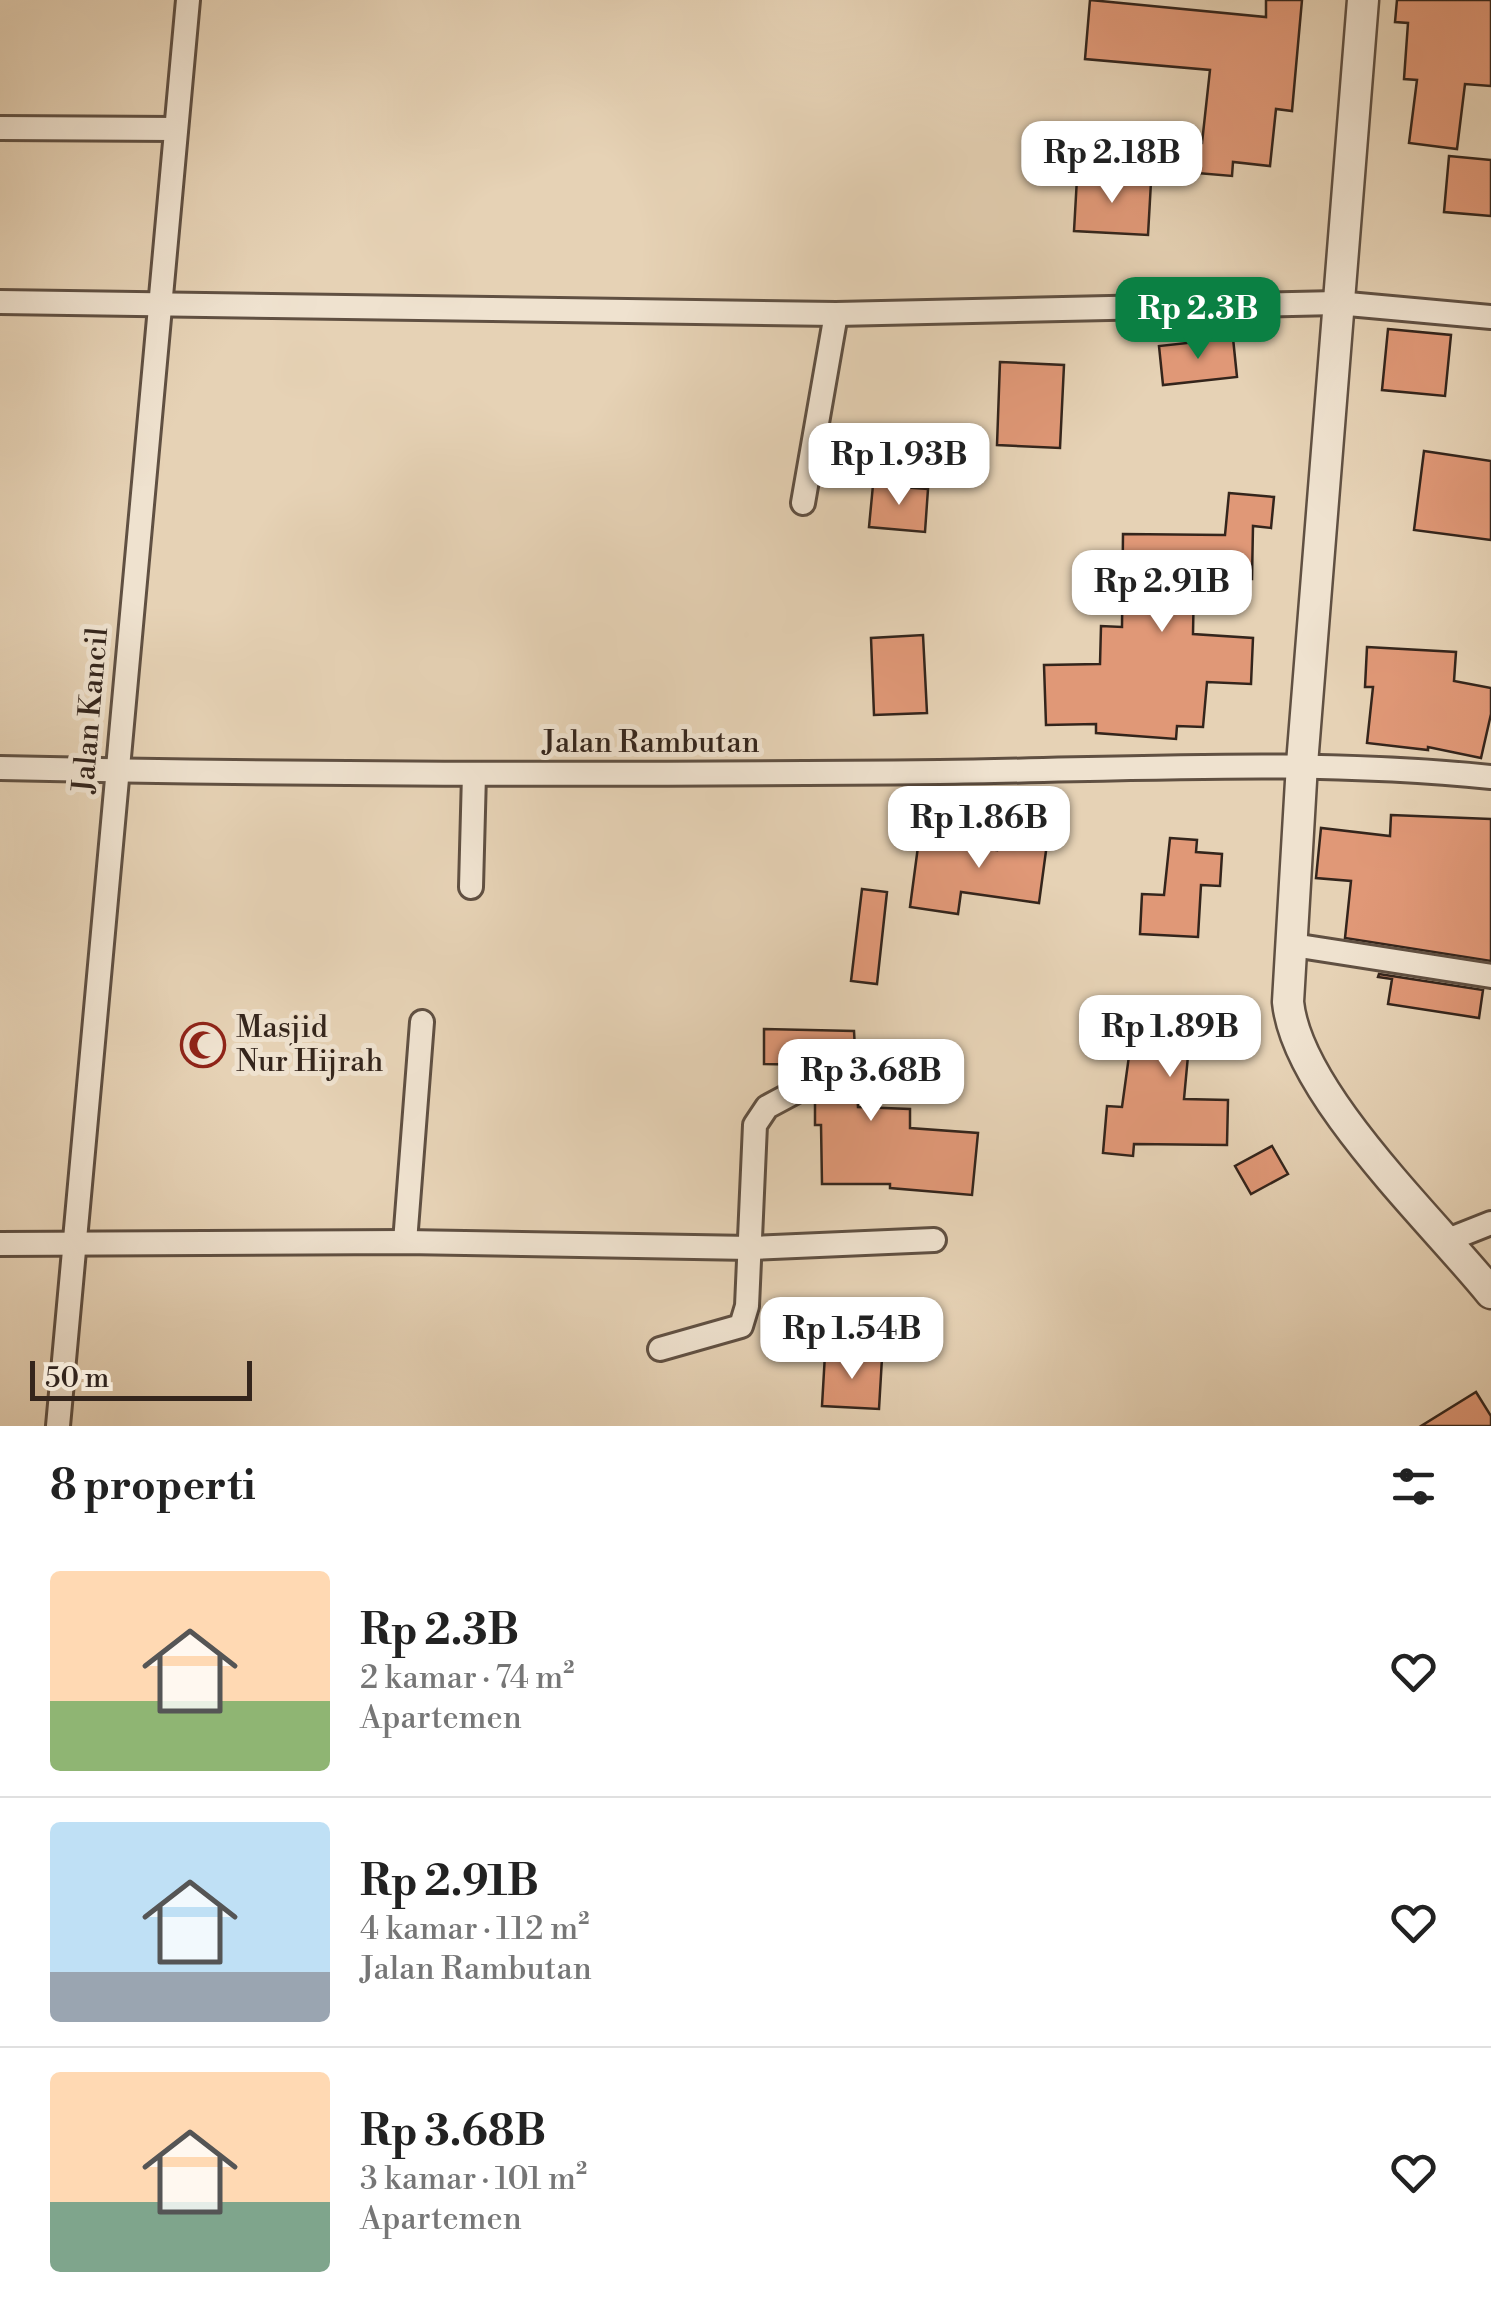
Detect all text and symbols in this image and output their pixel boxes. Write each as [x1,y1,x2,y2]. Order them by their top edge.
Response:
pin: Rp 2.18B [1009,121,1215,206]
text: Rp 2.18B [1043,133,1181,173]
pin: Rp 2.3B [1106,277,1290,362]
text: Rp 2.3B [1137,289,1259,329]
pin: Rp 1.93B [796,423,1002,508]
text: Rp 1.93B [831,435,967,475]
pin: Rp 2.91B [1059,550,1265,635]
text: Rp 2.91B [1094,562,1230,602]
street label: Jalan Kancil [65,626,117,795]
street label: Jalan Rambutan [541,724,760,762]
pin: Rp 1.86B [876,786,1082,871]
text: Rp 1.86B [910,798,1048,838]
pin: Rp 1.89B [1067,995,1273,1080]
text: Rp 1.89B [1101,1007,1239,1047]
place label: Masjid Nur Hijrah [236,1009,383,1081]
mosque icon: Masjid Nur Hijrah [180,1022,226,1068]
pin: Rp 3.68B [768,1039,974,1124]
text: Rp 3.68B [800,1051,942,1091]
pin: Rp 1.54B [749,1297,955,1382]
text: Rp 1.54B [782,1309,922,1349]
scale bar [30,1356,252,1400]
text: 50 m [45,1361,109,1396]
icon: filters [1386,1459,1441,1514]
text: 8 properti [50,1460,256,1513]
text: Rp 2.3B [360,1605,519,1658]
icon: home [130,1611,250,1731]
icon: heart [1386,1644,1441,1699]
text: 2 kamar · 74 m² [360,1658,575,1698]
text: Apartemen [360,1698,522,1738]
text: Rp 2.91B [360,1856,539,1909]
icon: home [130,1862,250,1982]
icon: heart [1386,1895,1441,1950]
text: 4 kamar · 112 m² [360,1909,589,1949]
text: Jalan Rambutan [360,1949,592,1989]
text: Rp 3.68B [360,2106,546,2159]
icon: home [130,2112,250,2232]
icon: heart [1386,2145,1441,2200]
text: 3 kamar · 101 m² [360,2159,587,2199]
text: Apartemen [360,2199,522,2239]

